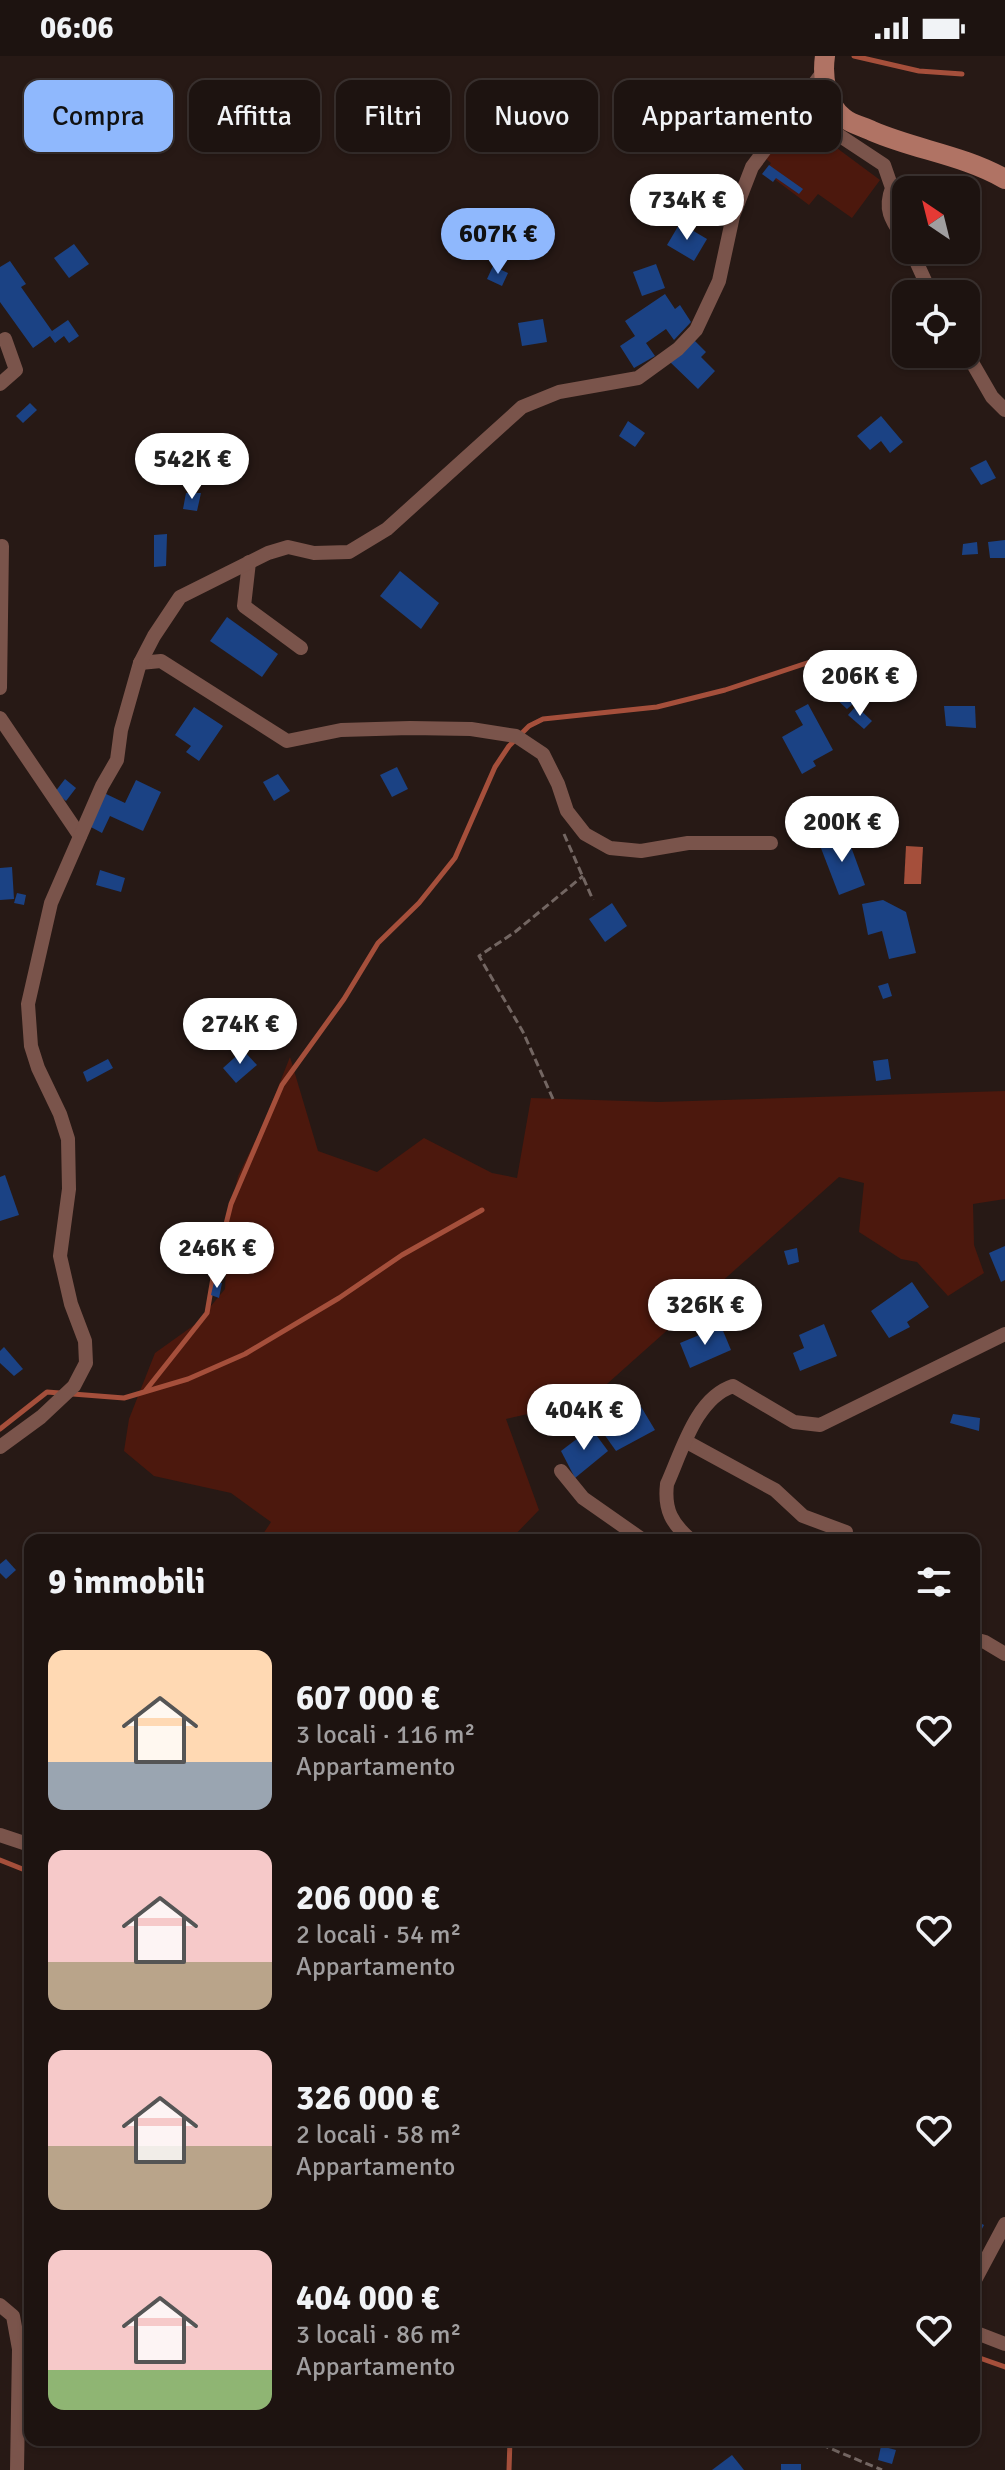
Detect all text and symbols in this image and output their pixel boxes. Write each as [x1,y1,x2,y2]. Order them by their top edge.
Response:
text: 06:06 [40,10,114,47]
chip: Compra [24,80,173,152]
chip: Affitta [189,80,320,152]
chip: Filtri [336,80,450,152]
chip: Nuovo [466,80,598,152]
chip: Appartamento [614,80,841,152]
pin: 734K € [622,174,752,242]
north arrow [892,176,980,264]
map controls [892,176,980,368]
text: 734K € [648,184,726,216]
pin: 607K € [433,208,563,276]
text: 607K € [459,218,537,250]
button: locate [892,280,980,368]
pin: 542K € [127,433,257,501]
text: 542K € [153,443,231,475]
pin: 206K € [795,650,925,718]
text: 206K € [821,660,899,692]
pin: 200K € [777,796,907,864]
text: 200K € [803,806,881,838]
pin: 274K € [175,998,305,1066]
text: 274K € [201,1008,279,1040]
pin: 246K € [152,1222,282,1290]
text: 246K € [178,1232,256,1264]
pin: 326K € [640,1279,770,1347]
text: 326K € [666,1289,744,1321]
pin: 404K € [519,1384,649,1452]
text: 404K € [545,1394,623,1426]
icon: filters [912,1560,956,1604]
text: 9 immobili [48,1561,205,1603]
text: 607 000 € [296,1677,439,1719]
icon: home [112,1682,208,1778]
icon: heart [912,1708,956,1752]
text: 3 locali · 116 m² [296,1719,476,1751]
text: Appartamento [296,1751,455,1783]
text: 206 000 € [296,1877,439,1919]
icon: home [112,1882,208,1978]
icon: heart [912,1908,956,1952]
text: 2 locali · 54 m² [296,1919,461,1951]
text: Appartamento [296,1951,455,1983]
text: 326 000 € [296,2077,439,2119]
icon: home [112,2082,208,2178]
icon: heart [912,2108,956,2152]
text: 2 locali · 58 m² [296,2119,461,2151]
text: Appartamento [296,2151,455,2183]
text: 404 000 € [296,2277,439,2319]
icon: home [112,2282,208,2378]
icon: heart [912,2308,956,2352]
text: 3 locali · 86 m² [296,2319,461,2351]
text: Appartamento [296,2351,455,2383]

